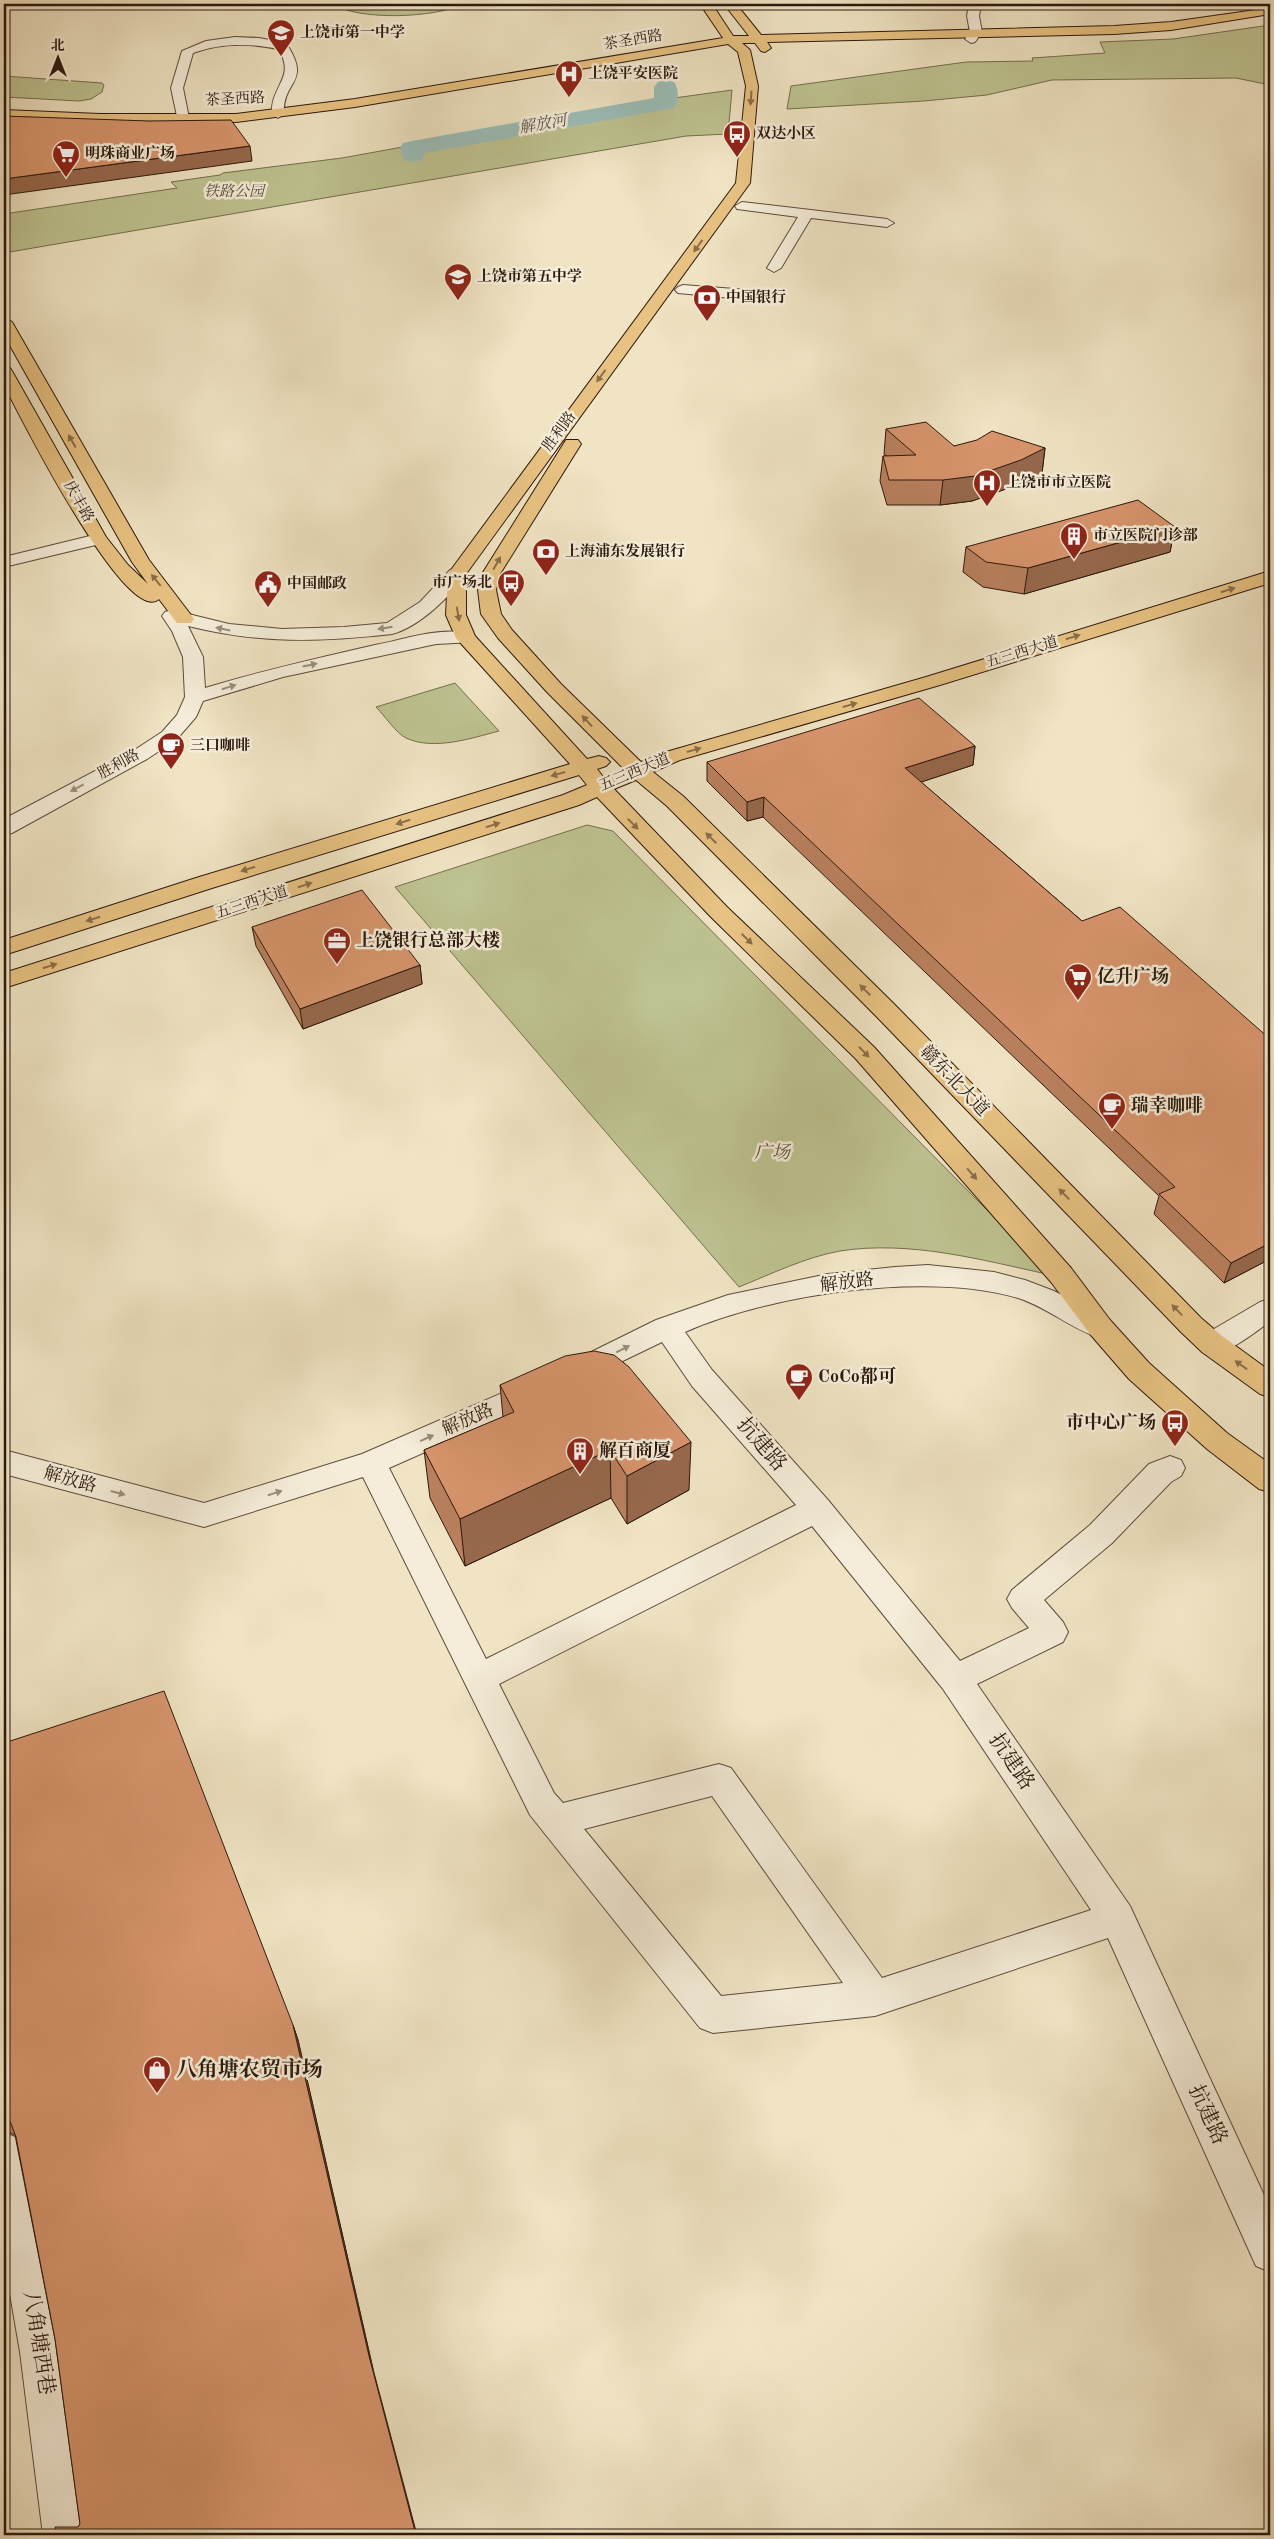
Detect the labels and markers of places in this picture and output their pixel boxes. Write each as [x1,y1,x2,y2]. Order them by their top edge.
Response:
school or university icon: 上饶市第一中学 [266,18,296,57]
place label: 上饶市第一中学 [300,23,405,41]
hospital icon: 上饶平安医院 [554,59,584,98]
place label: 上饶平安医院 [588,64,678,82]
bus stop icon: 双达小区 [722,119,752,158]
place label: 双达小区 [756,125,816,142]
supermarket icon: 明珠商业广场 [51,139,81,178]
place label: 明珠商业广场 [85,144,175,162]
school or university icon: 上饶市第五中学 [443,262,473,301]
place label: 上饶市第五中学 [477,267,582,285]
bank icon: 中国银行 [692,283,722,322]
place label: 中国银行 [726,289,786,306]
hospital icon: 上饶市市立医院 [972,468,1002,507]
place label: 上饶市市立医院 [1006,473,1111,491]
building icon: 市立医院门诊部 [1059,521,1089,560]
place label: 市立医院门诊部 [1093,526,1198,544]
bank icon: 上海浦东发展银行 [531,537,561,576]
place label: 上海浦东发展银行 [565,542,685,560]
bus stop icon: 市广场北 [496,568,526,607]
public building icon: 中国邮政 [253,569,283,608]
place label: 市广场北 [432,573,492,591]
place label: 中国邮政 [287,575,347,592]
cafe icon: 三口咖啡 [156,731,186,770]
place label: 三口咖啡 [190,737,250,754]
office icon: 上饶银行总部大楼 [322,926,352,965]
place label: 上饶银行总部大楼 [356,930,500,950]
supermarket icon: 亿升广场 [1063,962,1093,1001]
place label: 亿升广场 [1097,966,1169,986]
cafe icon: 瑞幸咖啡 [1097,1091,1127,1130]
place label: 瑞幸咖啡 [1131,1095,1203,1115]
cafe icon: CoCo都可 [784,1362,814,1401]
place label: CoCo都可 [818,1366,896,1386]
bus stop icon: 市中心广场 [1160,1408,1190,1447]
place label: 市中心广场 [1066,1412,1156,1432]
building icon: 解百商厦 [565,1436,595,1475]
place label: 解百商厦 [599,1440,671,1460]
shop icon: 八角塘农贸市场 [142,2055,172,2094]
place label: 八角塘农贸市场 [176,2057,323,2081]

